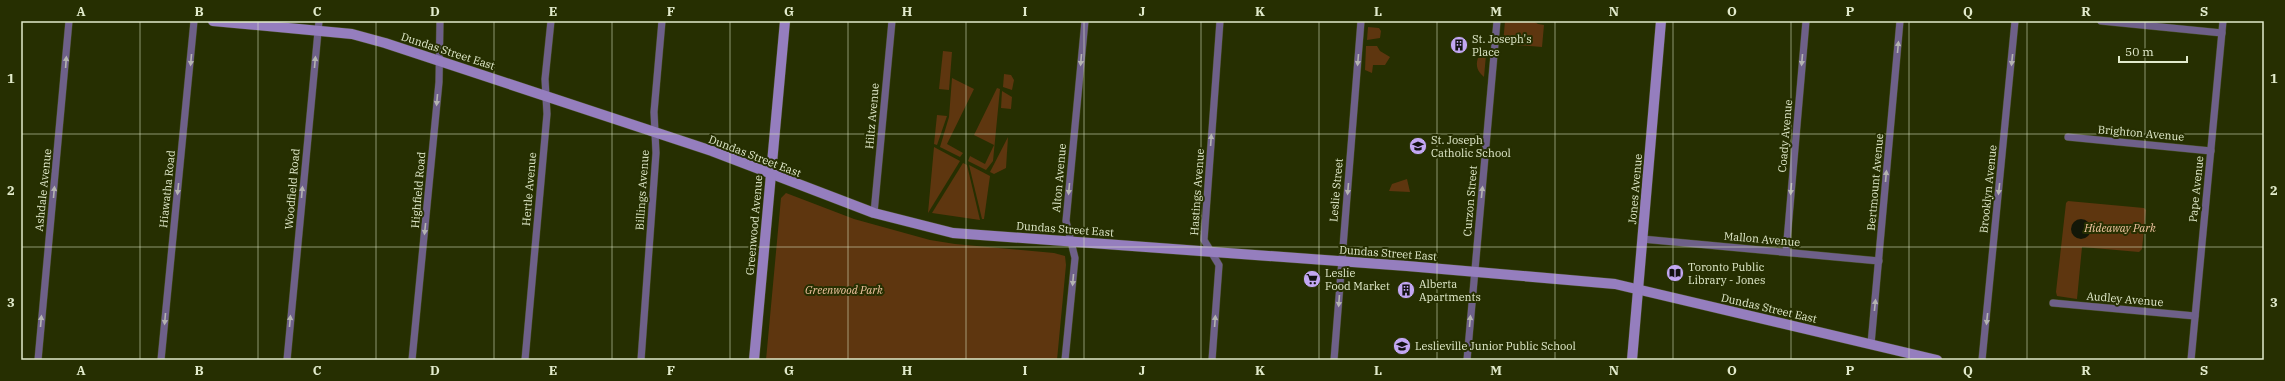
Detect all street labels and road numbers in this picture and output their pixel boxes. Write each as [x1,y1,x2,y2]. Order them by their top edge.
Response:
street label: Dundas Street East [399,29,497,73]
street label: Hiltz Avenue [862,82,882,150]
street label: Coady Avenue [1775,99,1795,173]
street label: Brighton Avenue [2097,122,2185,144]
street label: Dundas Street East [707,132,803,180]
street label: Bertmount Avenue [1864,133,1886,231]
street label: Alton Avenue [1049,143,1069,213]
street label: Brooklyn Avenue [1976,144,2000,234]
street label: Ashdale Avenue [32,148,54,232]
street label: Woodfield Road [281,148,303,230]
street label: Hastings Avenue [1187,148,1207,236]
street label: Hiawatha Road [156,149,178,228]
street label: Billings Avenue [632,149,652,231]
street label: Highfield Road [408,151,428,229]
street label: Hertle Avenue [519,152,539,226]
street label: Jones Avenue [1625,153,1645,225]
street label: Pape Avenue [2186,155,2206,223]
street label: Leslie Street [1326,157,1346,222]
street label: Curzon Street [1460,165,1480,237]
street label: Greenwood Avenue [743,174,765,276]
street label: Dundas Street East [1016,219,1114,239]
street label: Mallon Avenue [1723,229,1801,249]
street label: Dundas Street East [1339,243,1437,263]
street label: Audley Avenue [2086,289,2164,309]
street label: Dundas Street East [1720,290,1818,326]

